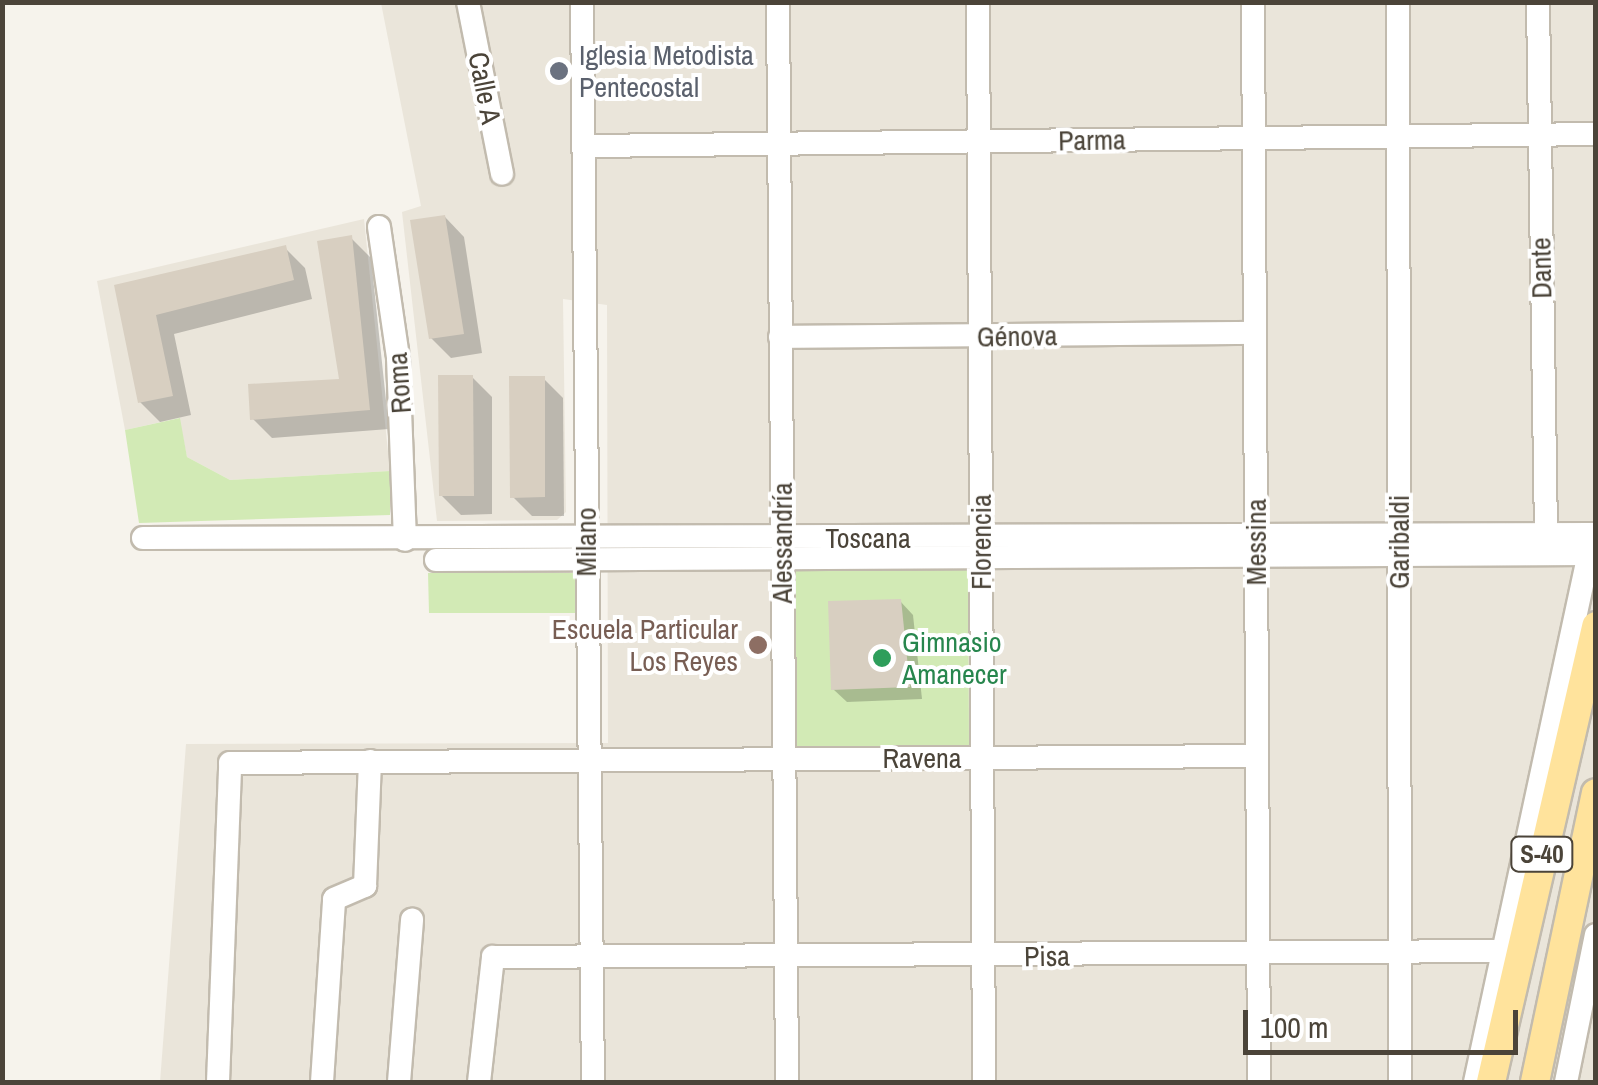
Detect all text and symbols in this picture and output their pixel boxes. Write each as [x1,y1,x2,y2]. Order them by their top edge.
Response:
place label: Iglesia Metodista Pentecostal [579,38,754,104]
street label: Calle A [461,48,509,128]
marker: Iglesia Metodista Pentecostal [548,60,570,82]
street label: Parma [1058,123,1126,157]
street label: Dante [1524,237,1558,299]
street label: Génova [977,319,1057,353]
street label: Roma [380,351,418,415]
street label: Alessandría [765,482,799,604]
street label: Florencia [964,494,998,590]
street label: Garibaldi [1382,495,1416,589]
street label: Messina [1239,499,1273,585]
street label: Milano [569,508,603,576]
street label: Toscana [825,521,911,555]
place label: Escuela Particular Los Reyes [552,612,738,678]
place label: Gimnasio Amanecer [902,625,1007,691]
marker: Escuela Particular Los Reyes [747,634,769,656]
marker: Gimnasio Amanecer [871,647,893,669]
street label: Ravena [882,741,962,775]
road number: S-40 [1510,834,1574,874]
street label: Pisa [1024,939,1070,973]
scale bar [1248,990,1523,1052]
text: 100 m [1260,1007,1328,1047]

